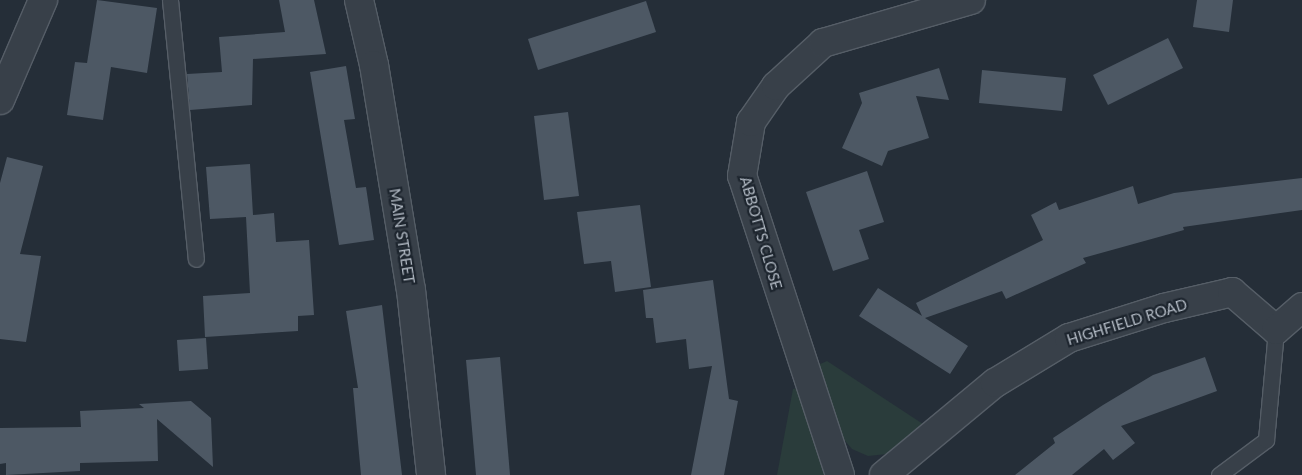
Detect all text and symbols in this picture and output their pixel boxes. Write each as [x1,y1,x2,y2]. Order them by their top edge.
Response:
street label: ABBOTTS CLOSE [736,174,786,292]
street label: MAIN STREET [386,187,418,285]
street label: HIGHFIELD ROAD [1065,295,1189,349]

